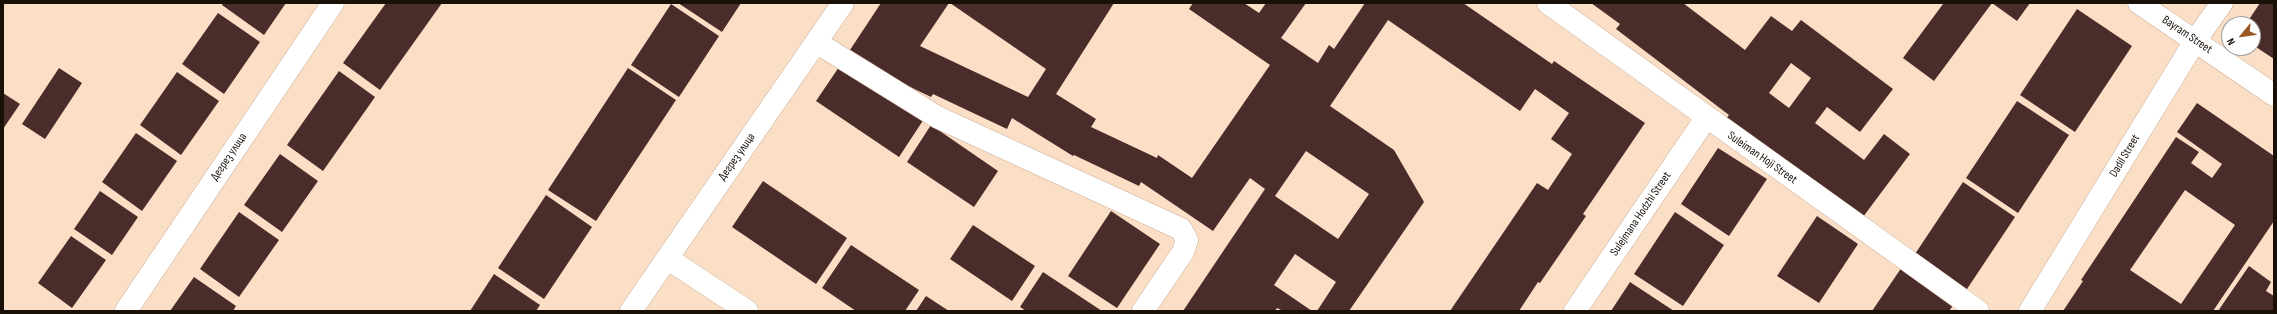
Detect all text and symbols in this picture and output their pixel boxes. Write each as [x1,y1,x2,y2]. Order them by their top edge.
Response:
street label: Bayram Street [2159,13,2215,57]
north arrow [2221,16,2261,56]
text: N [2224,36,2238,47]
street label: Suleiman Hoji Street [1724,129,1800,187]
street label: Дегрез улица [208,130,250,184]
street label: Дегрез улица [715,131,759,183]
street label: Dadil Street [2107,132,2143,180]
street label: Sulejmana Hodzhi Street [1608,169,1674,259]

